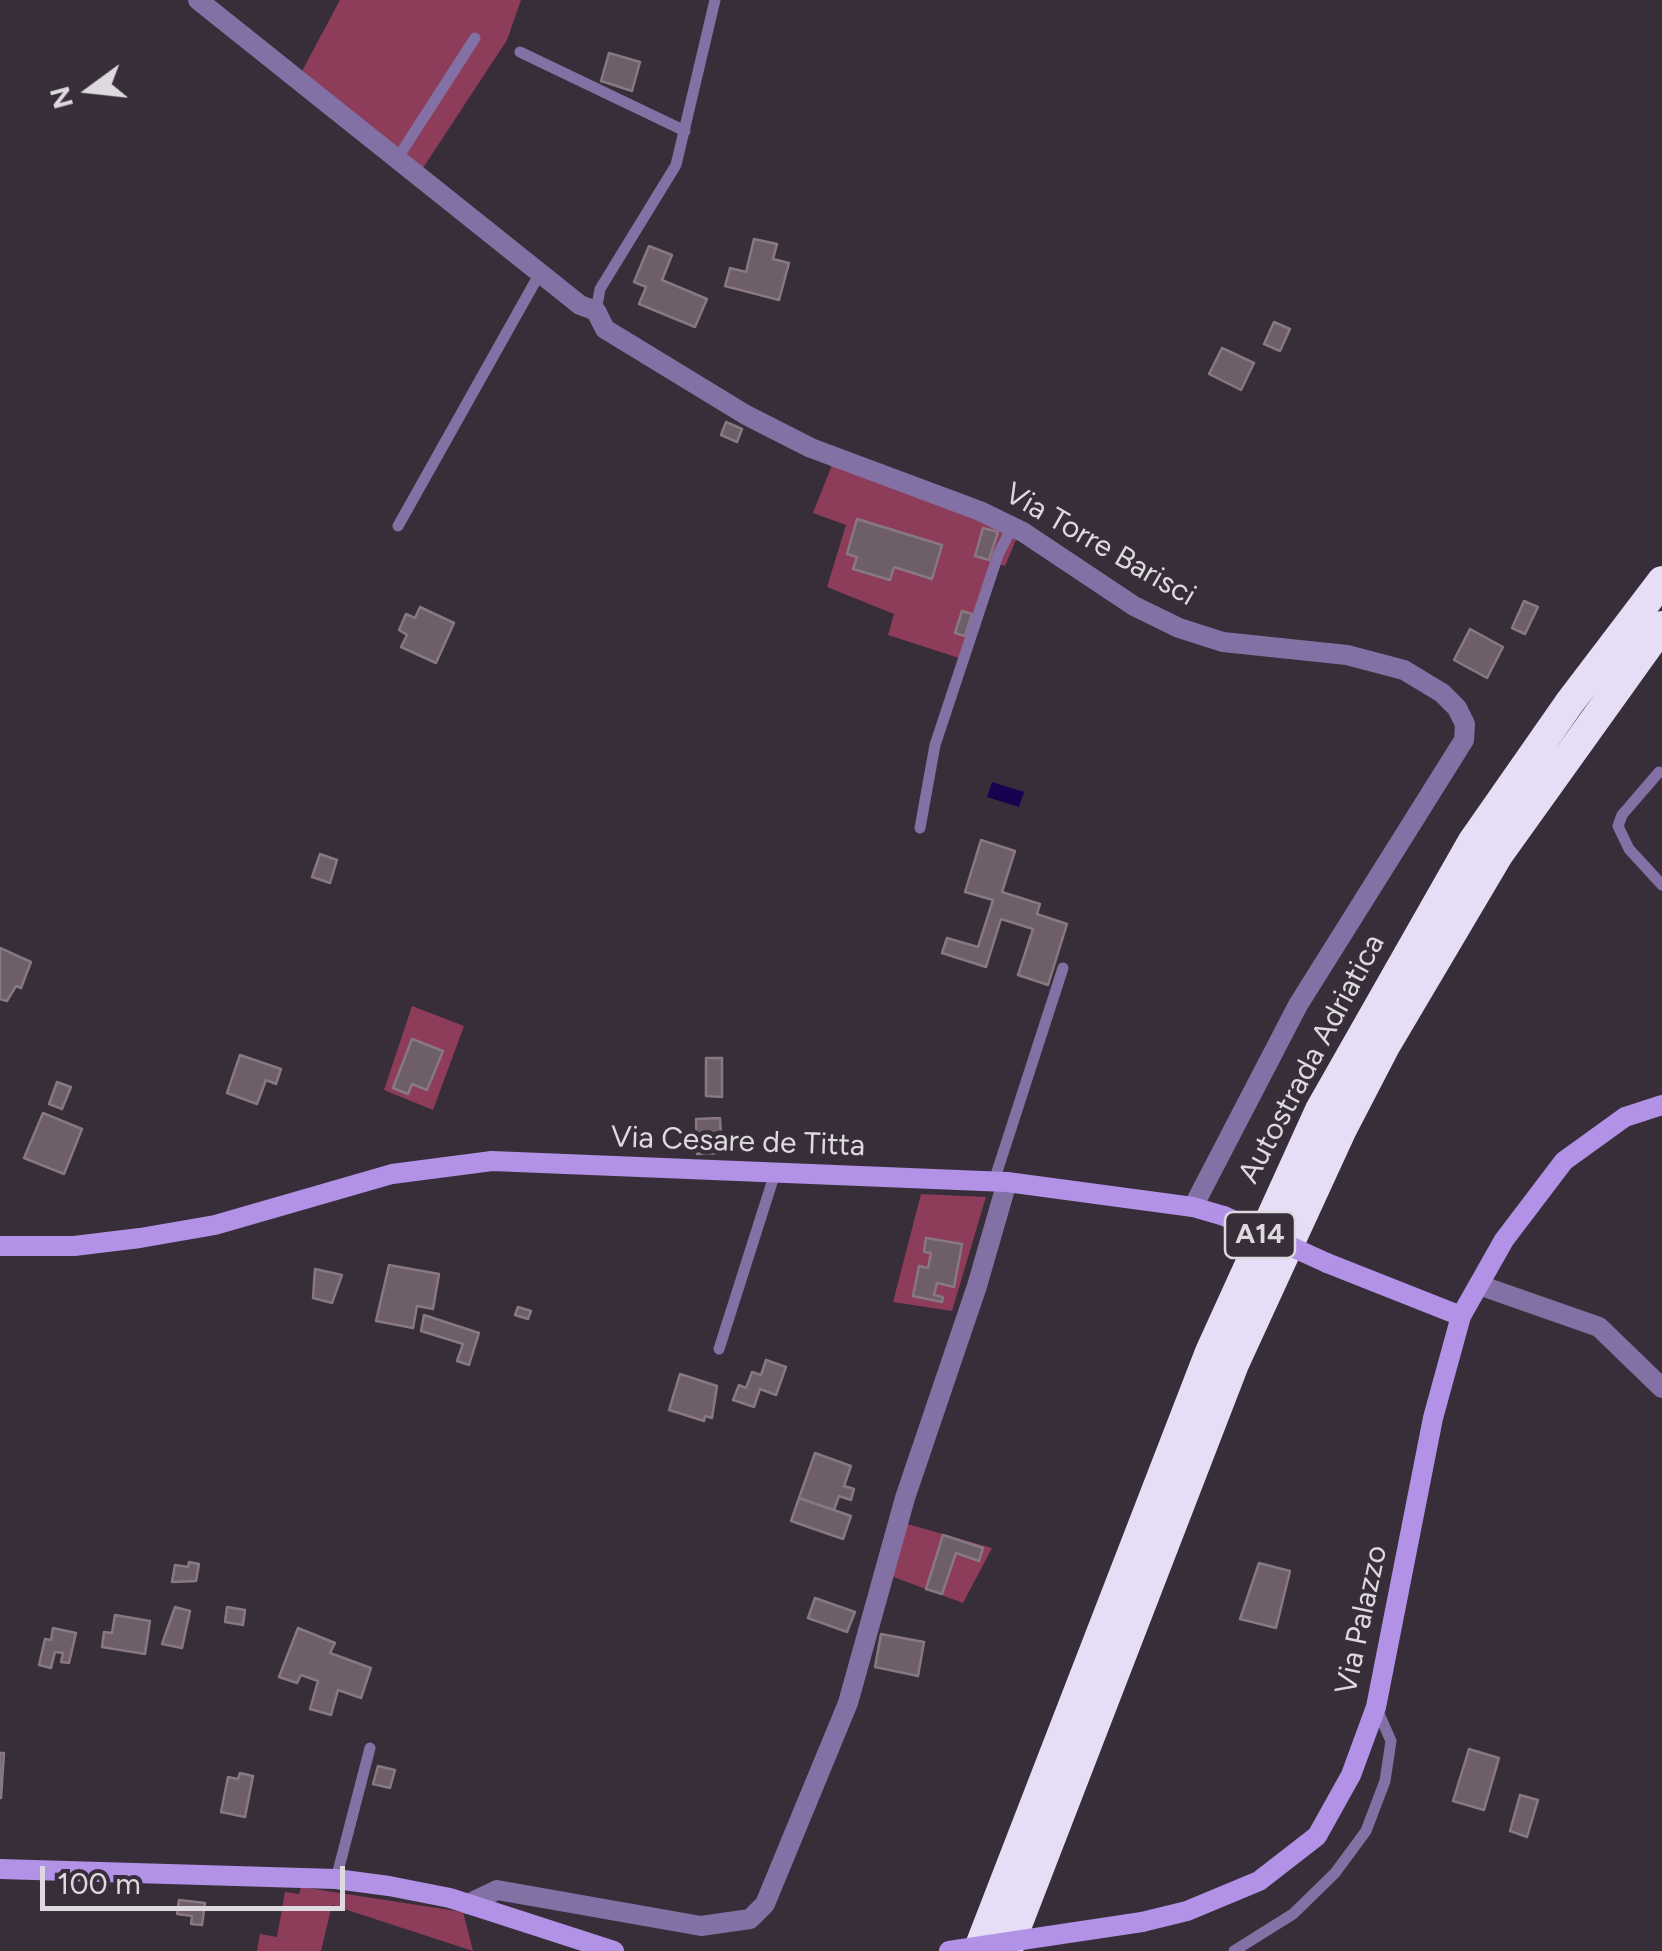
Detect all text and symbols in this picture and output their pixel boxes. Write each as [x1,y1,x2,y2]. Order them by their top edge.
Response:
north arrow [40,40,140,140]
text: N [42,83,80,113]
street label: Via Torre Barisci [998,476,1202,614]
street label: Autostrada Adriatica [1231,928,1393,1190]
street label: Via Cesare de Titta [610,1120,866,1164]
road number: A14 [1225,1212,1295,1258]
street label: Via Palazzo [1329,1542,1395,1698]
scale bar [45,1846,350,1908]
text: 100 m [57,1865,141,1902]

